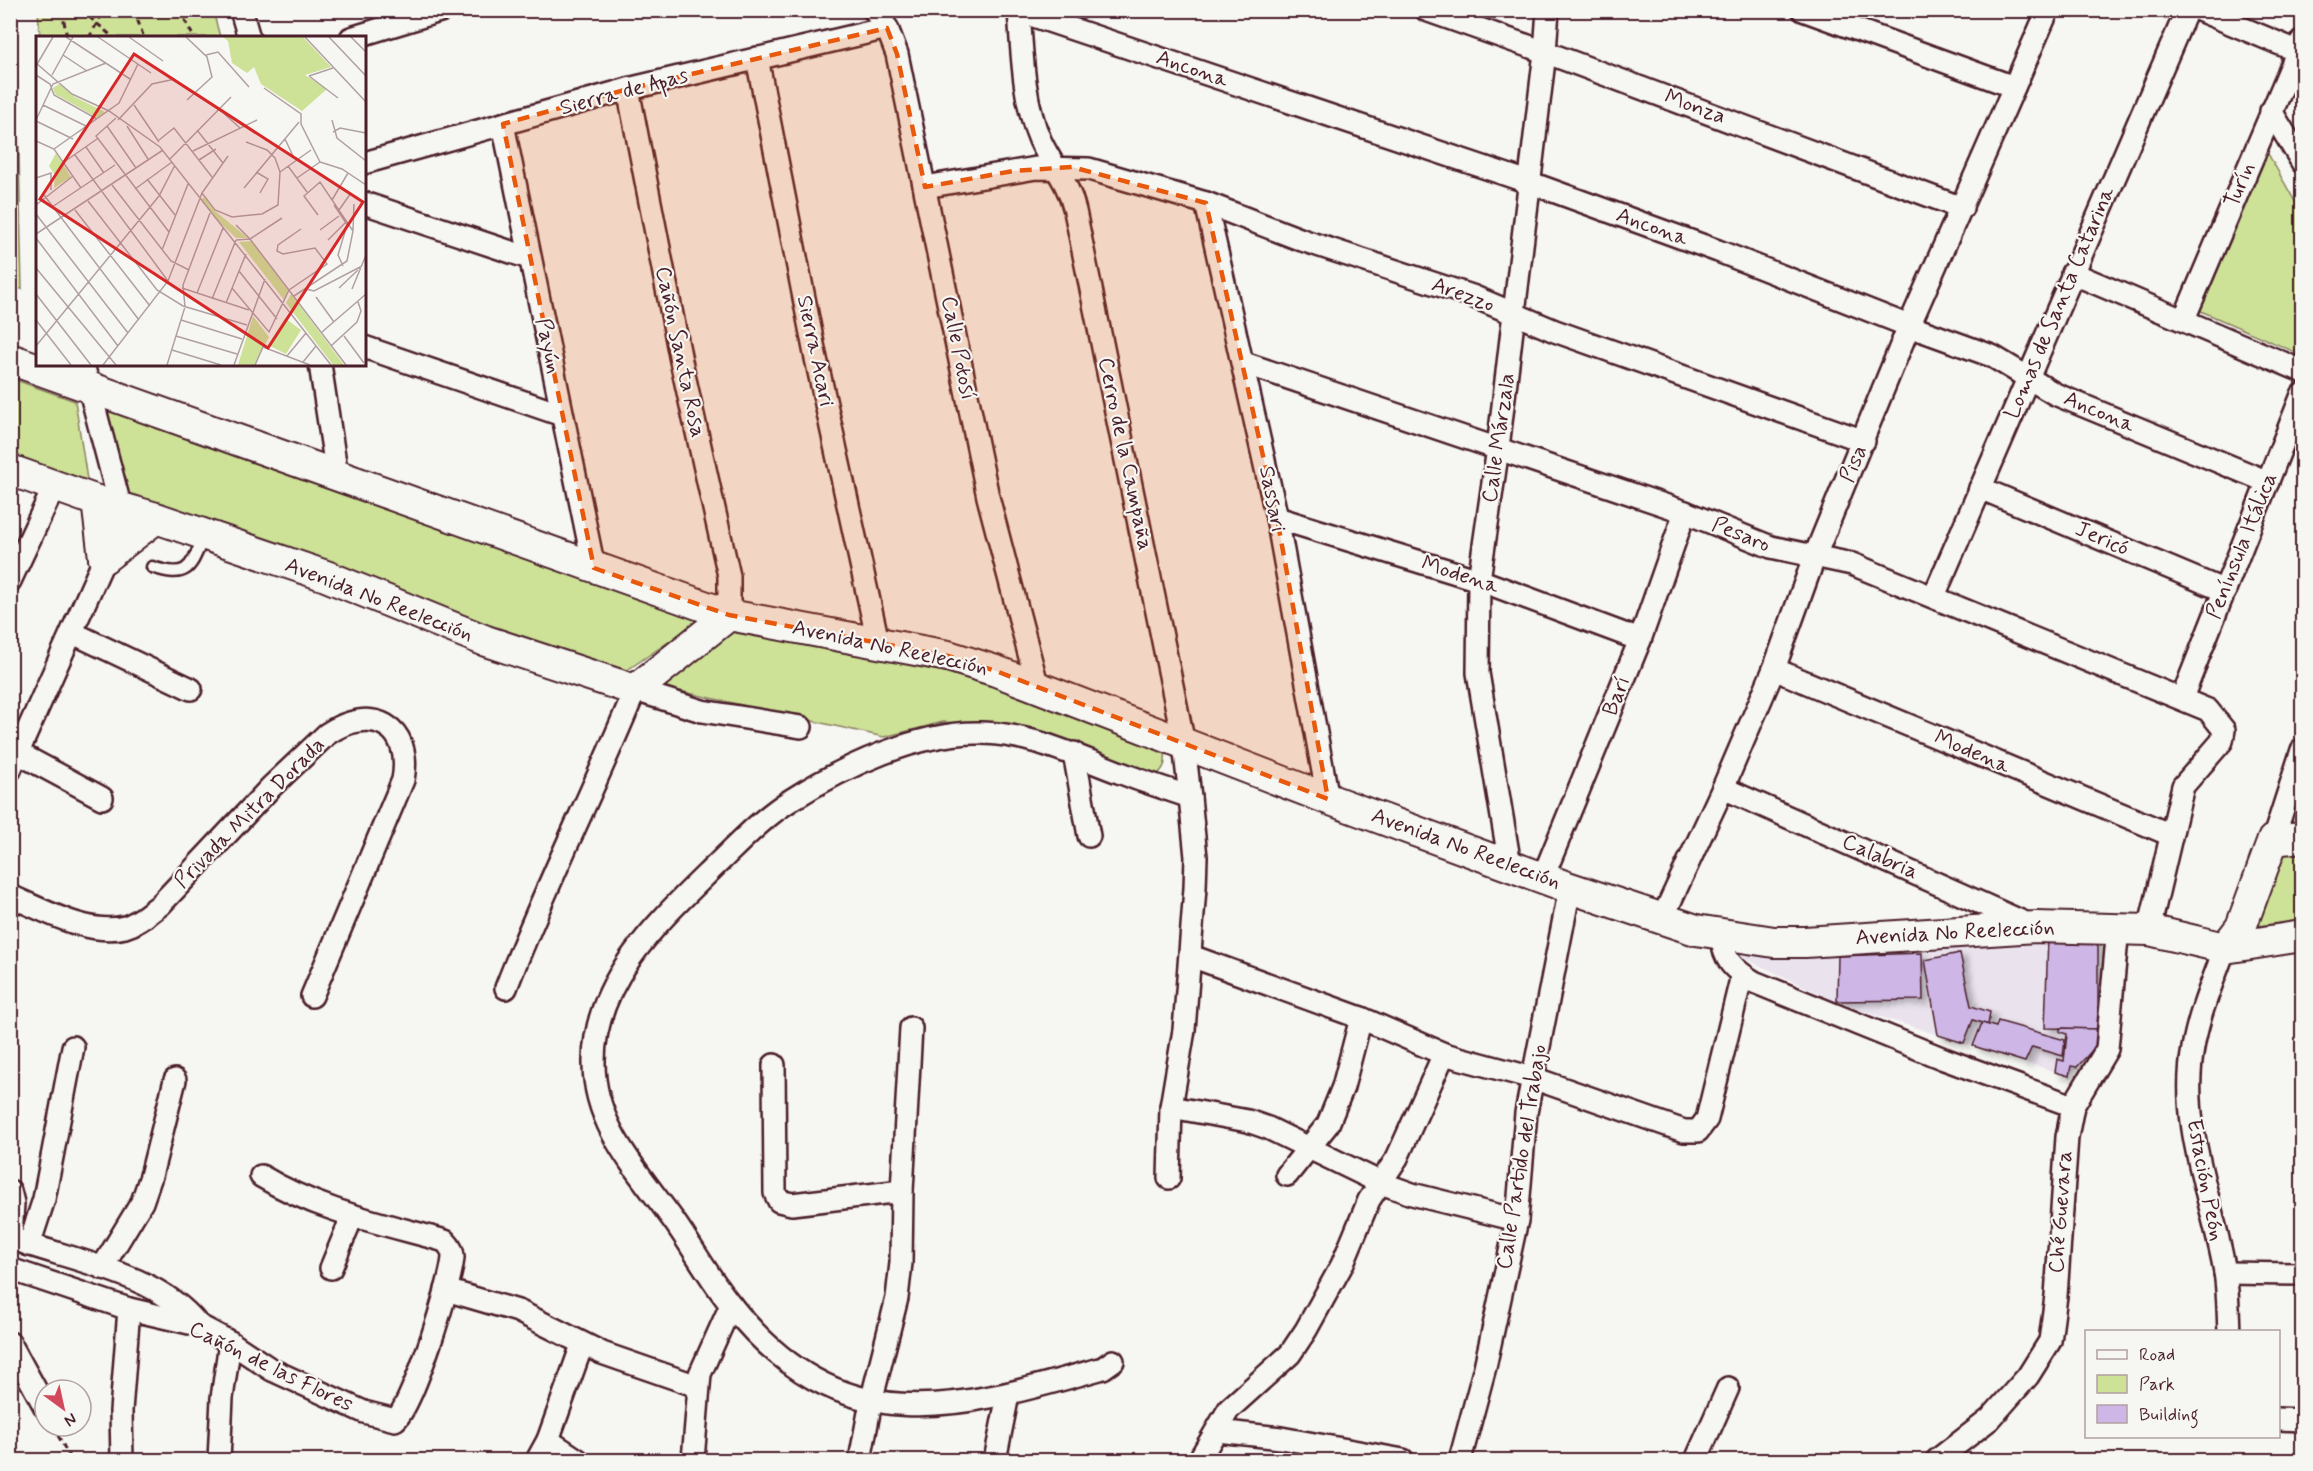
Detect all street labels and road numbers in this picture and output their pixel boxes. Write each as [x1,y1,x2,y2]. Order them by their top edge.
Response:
street label: Ancona [1152,44,1232,95]
street label: Sierra de Apas [557,61,692,124]
street label: Monza [1661,83,1729,131]
street label: Turín [2218,158,2262,212]
street label: Lomas de Santa Catarina [1998,182,2122,423]
street label: Ancona [1612,201,1692,253]
street label: Cañón Santa Rosa [648,264,712,440]
street label: Arezzo [1428,271,1498,319]
street label: Sierra Acari [790,293,840,409]
street label: Calle Potosí [934,294,982,402]
street label: Payún [528,316,568,376]
street label: Cerro de la Campaña [1091,355,1159,553]
street label: Calle Márzala [1476,371,1522,505]
street label: Ancona [2059,385,2139,440]
street label: Pisa [1834,441,1874,487]
street label: Sassari [1252,464,1292,534]
street label: Península Itálica [2200,469,2284,623]
street label: Pesaro [1708,511,1774,559]
street label: Jericó [2071,515,2133,563]
street label: Modena [1418,549,1503,601]
street label: Avenida No Reelección [281,551,477,649]
street label: Avenida No Reelección [790,614,990,682]
street label: Barí [1596,672,1638,720]
street label: Modena [1930,724,2015,781]
street label: Privada Mitra Dorada [168,731,332,895]
street label: Avenida No Reelección [1368,802,1564,896]
street label: Calabria [1837,828,1923,886]
street label: Avenida No Reelección [1855,914,2055,952]
street label: Calle Partido del Trabajo [1490,1042,1554,1272]
street label: Estación Peón [2179,1117,2231,1243]
street label: Ché Guevara [2043,1150,2079,1274]
street label: Cañón de las Flores [184,1315,358,1419]

